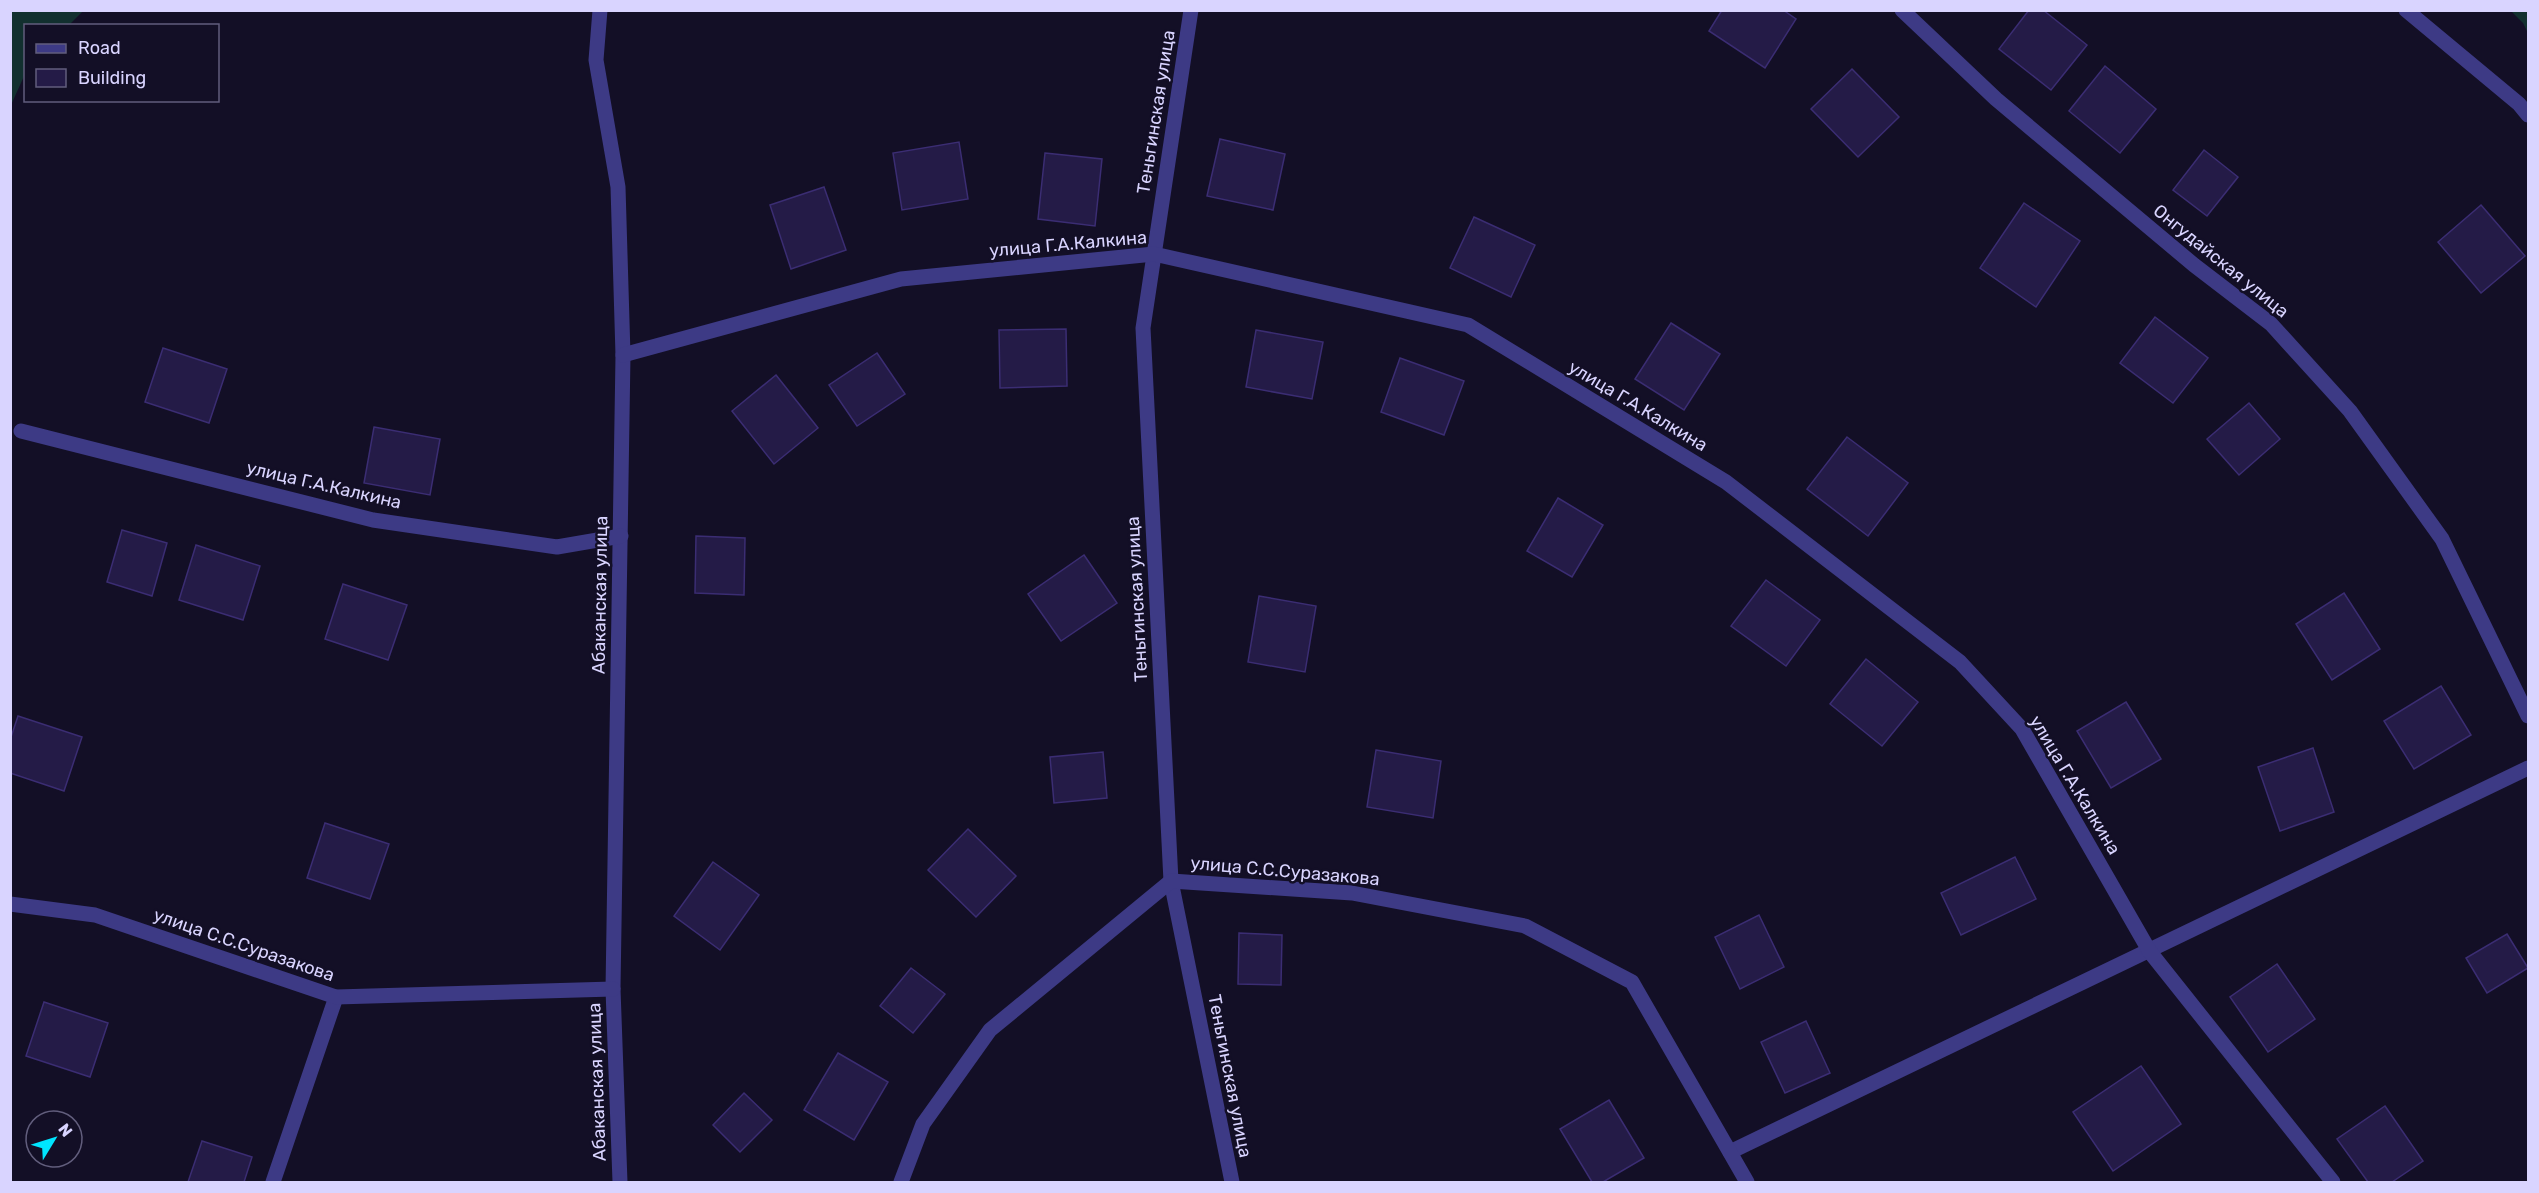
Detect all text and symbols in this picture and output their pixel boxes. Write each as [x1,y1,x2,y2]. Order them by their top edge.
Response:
legend [24,24,219,102]
street label: Теньгинская улица [1132,28,1180,196]
text: Road [78,37,121,59]
text: Building [78,67,146,89]
street label: Онгудайская улица [2149,200,2293,322]
street label: улица Г.А.Калкина [988,226,1148,262]
street label: улица Г.А.Калкина [1565,356,1711,456]
street label: улица Г.А.Калкина [244,456,404,514]
street label: Абаканская улица [588,516,612,674]
street label: Теньгинская улица [1122,516,1152,682]
street label: улица Г.А.Калкина [2025,712,2125,858]
street label: улица С.С.Суразакова [1189,852,1381,890]
street label: улица С.С.Суразакова [151,904,337,986]
street label: Теньгинская улица [1203,993,1257,1159]
street label: Абаканская улица [583,1002,611,1162]
north arrow [24,1109,84,1169]
text: N [54,1120,76,1140]

